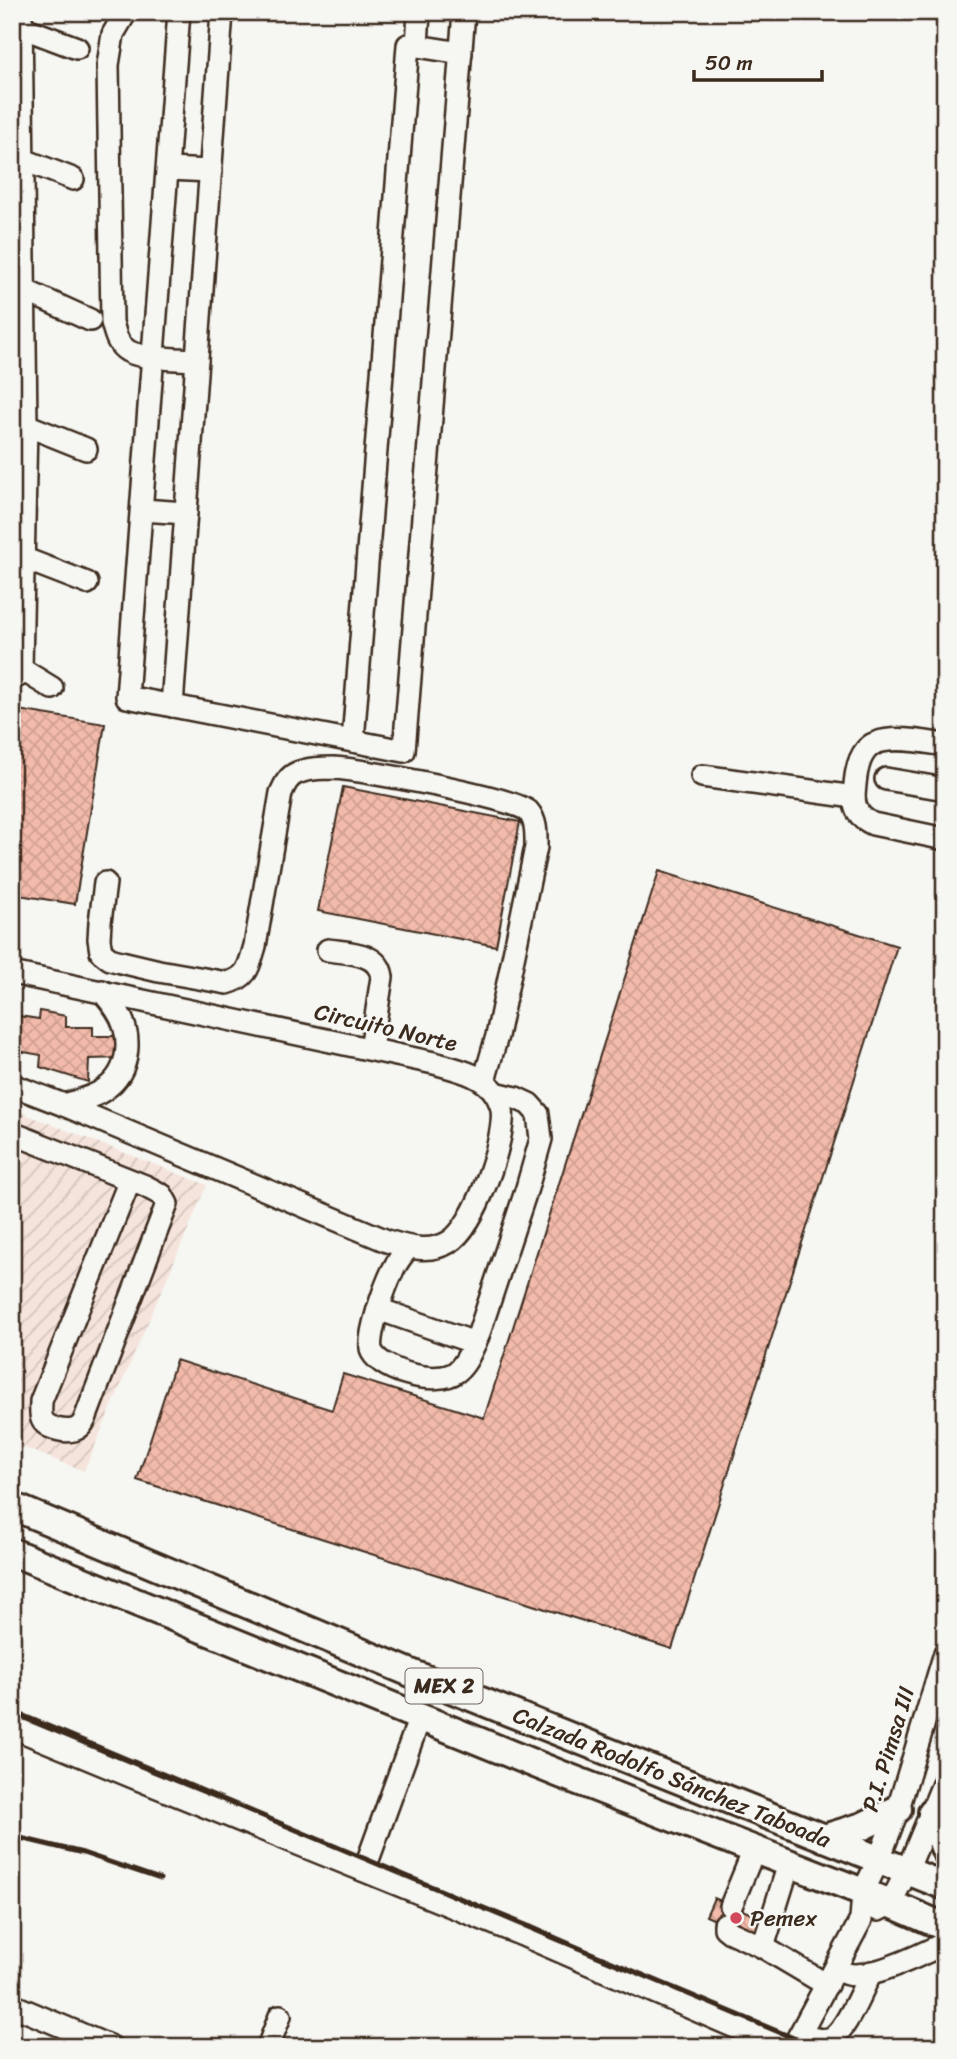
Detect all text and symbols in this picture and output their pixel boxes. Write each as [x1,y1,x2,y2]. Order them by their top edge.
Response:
scale bar [694,38,822,82]
text: 50 m [705,44,753,82]
street label: Circuito Norte [310,991,461,1064]
road number: MEX 2 [406,1668,482,1704]
street label: P.I. Pimsa III [850,1681,927,1817]
street label: Calzada Rodolfo Sánchez Taboada [507,1695,837,1860]
place label: Pemex [750,1898,817,1939]
marker: Pemex [728,1910,744,1926]

